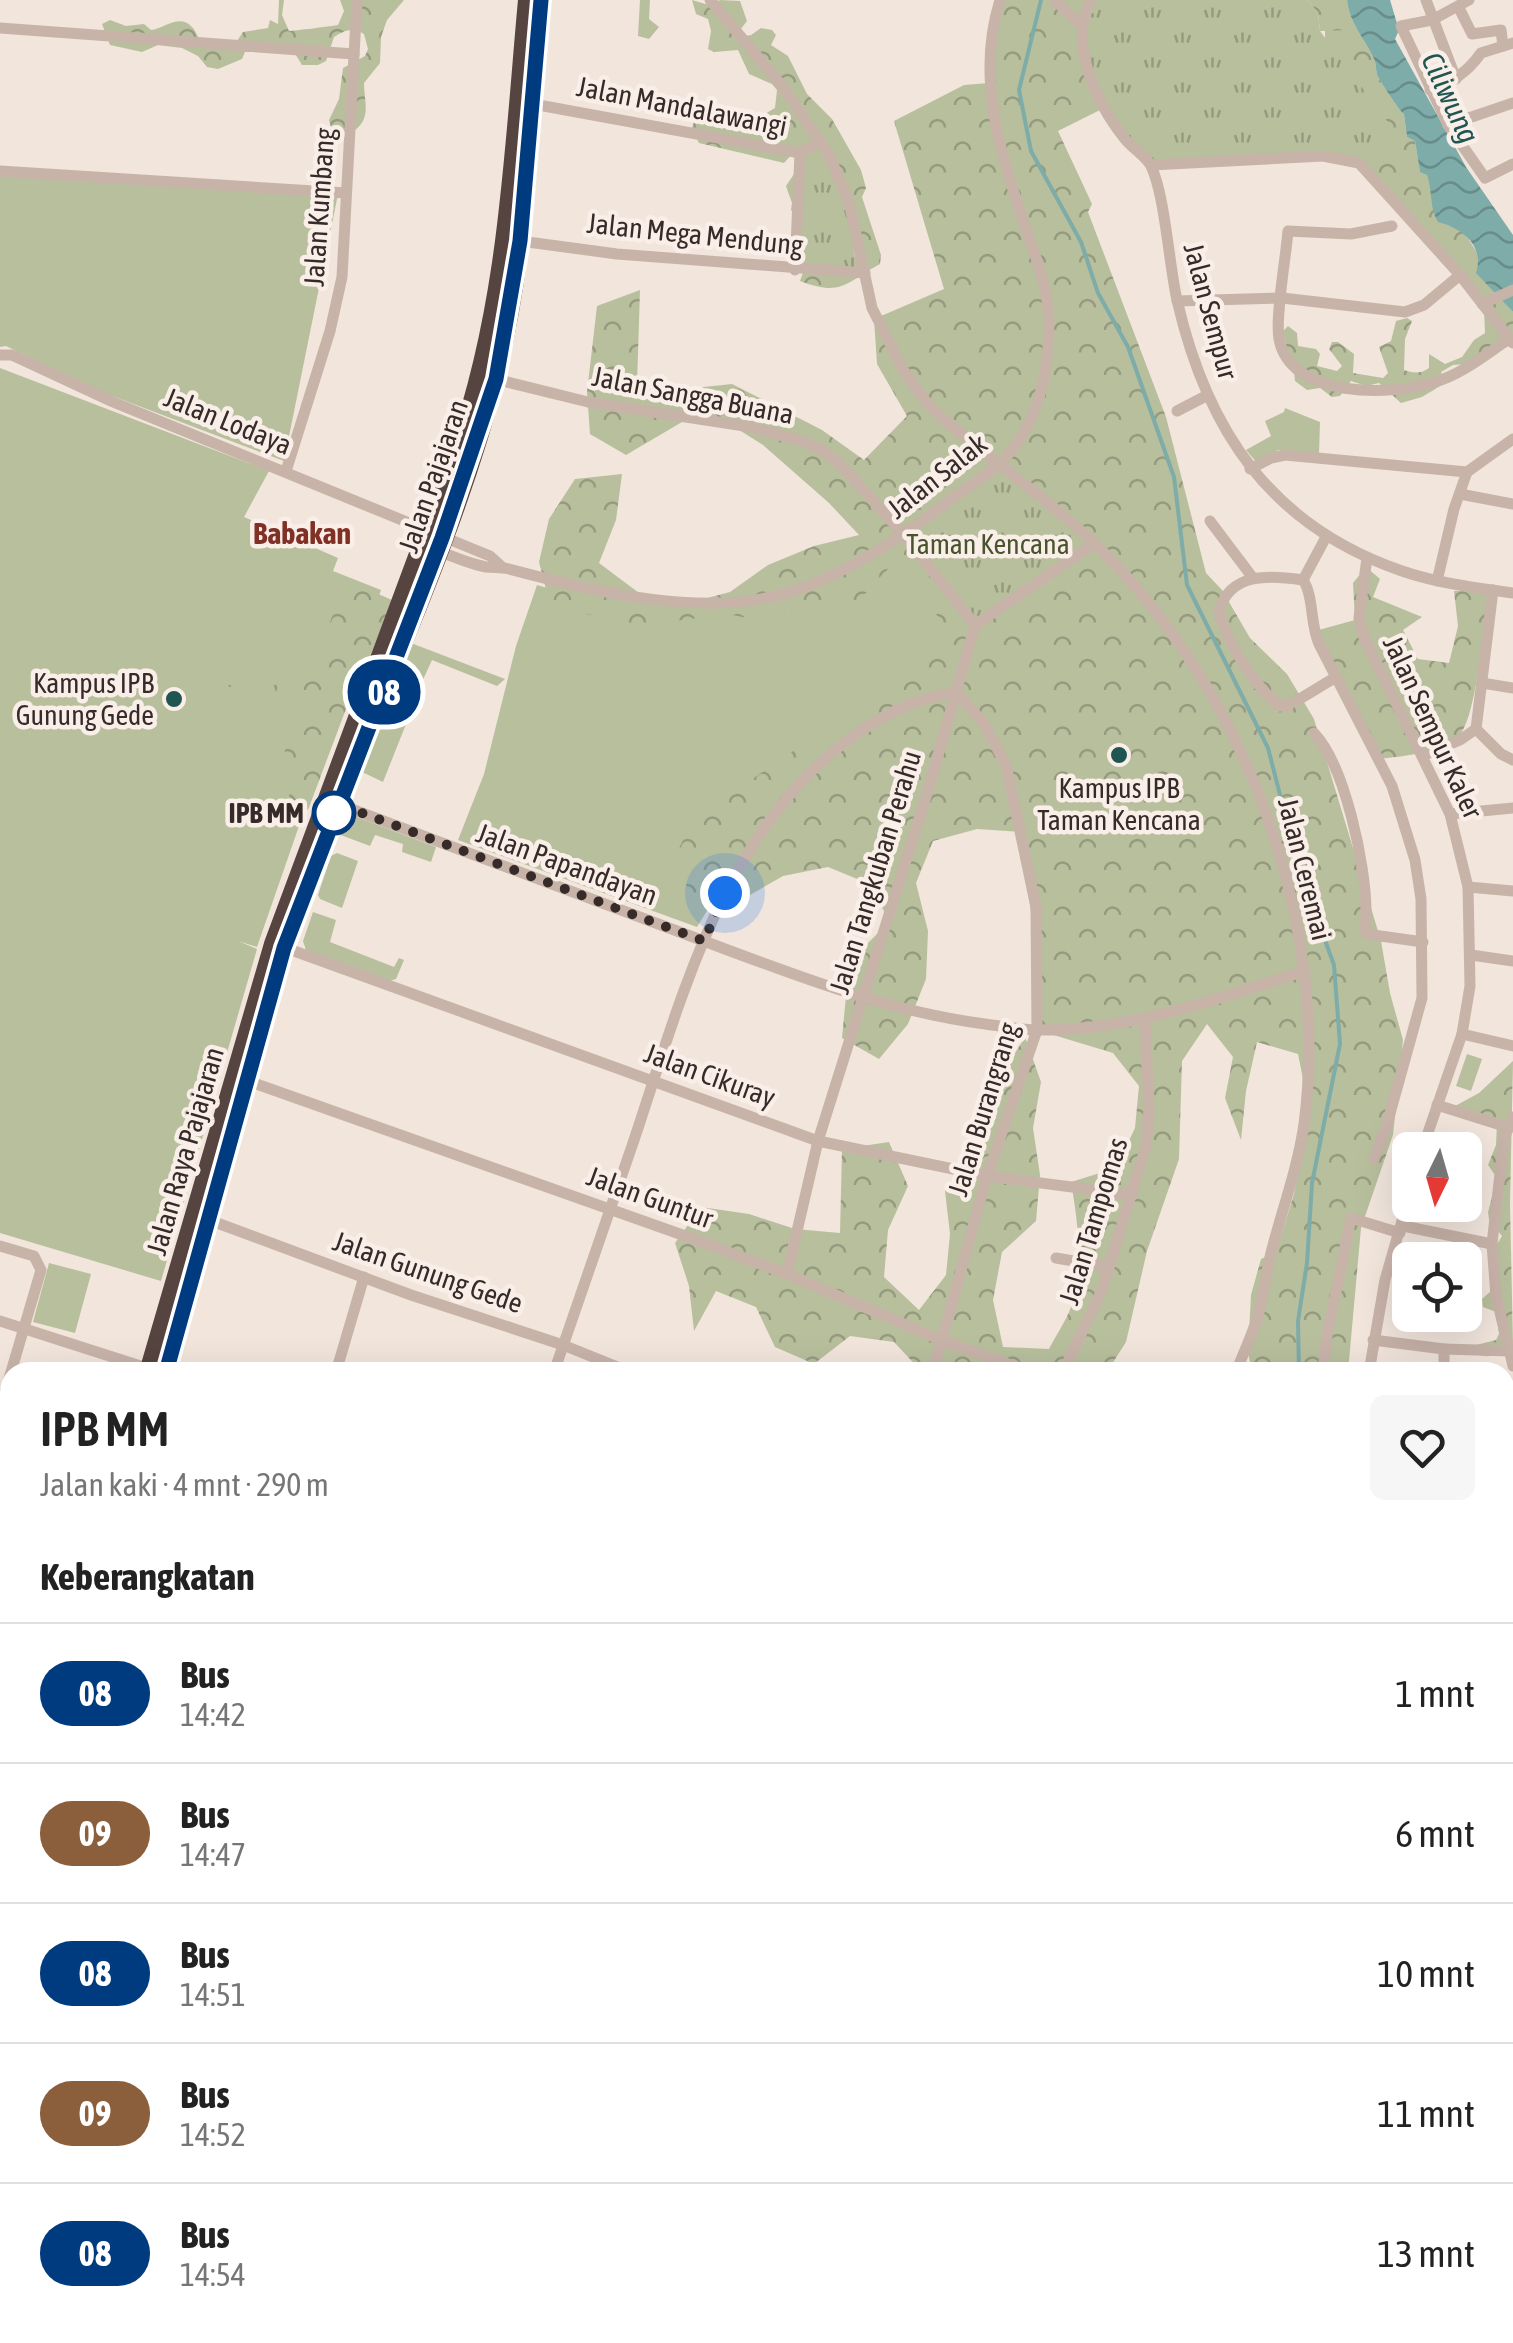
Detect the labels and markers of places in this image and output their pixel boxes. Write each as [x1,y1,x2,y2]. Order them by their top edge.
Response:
place label: Kampus IPB Gunung Gede [16,667,154,731]
marker: Kampus IPB Gunung Gede [163,688,185,710]
marker: Kampus IPB Taman Kencana [1108,744,1130,766]
place label: Kampus IPB Taman Kencana [1037,772,1201,836]
marker: IPB MM [313,792,355,834]
place label: IPB MM [229,797,304,829]

